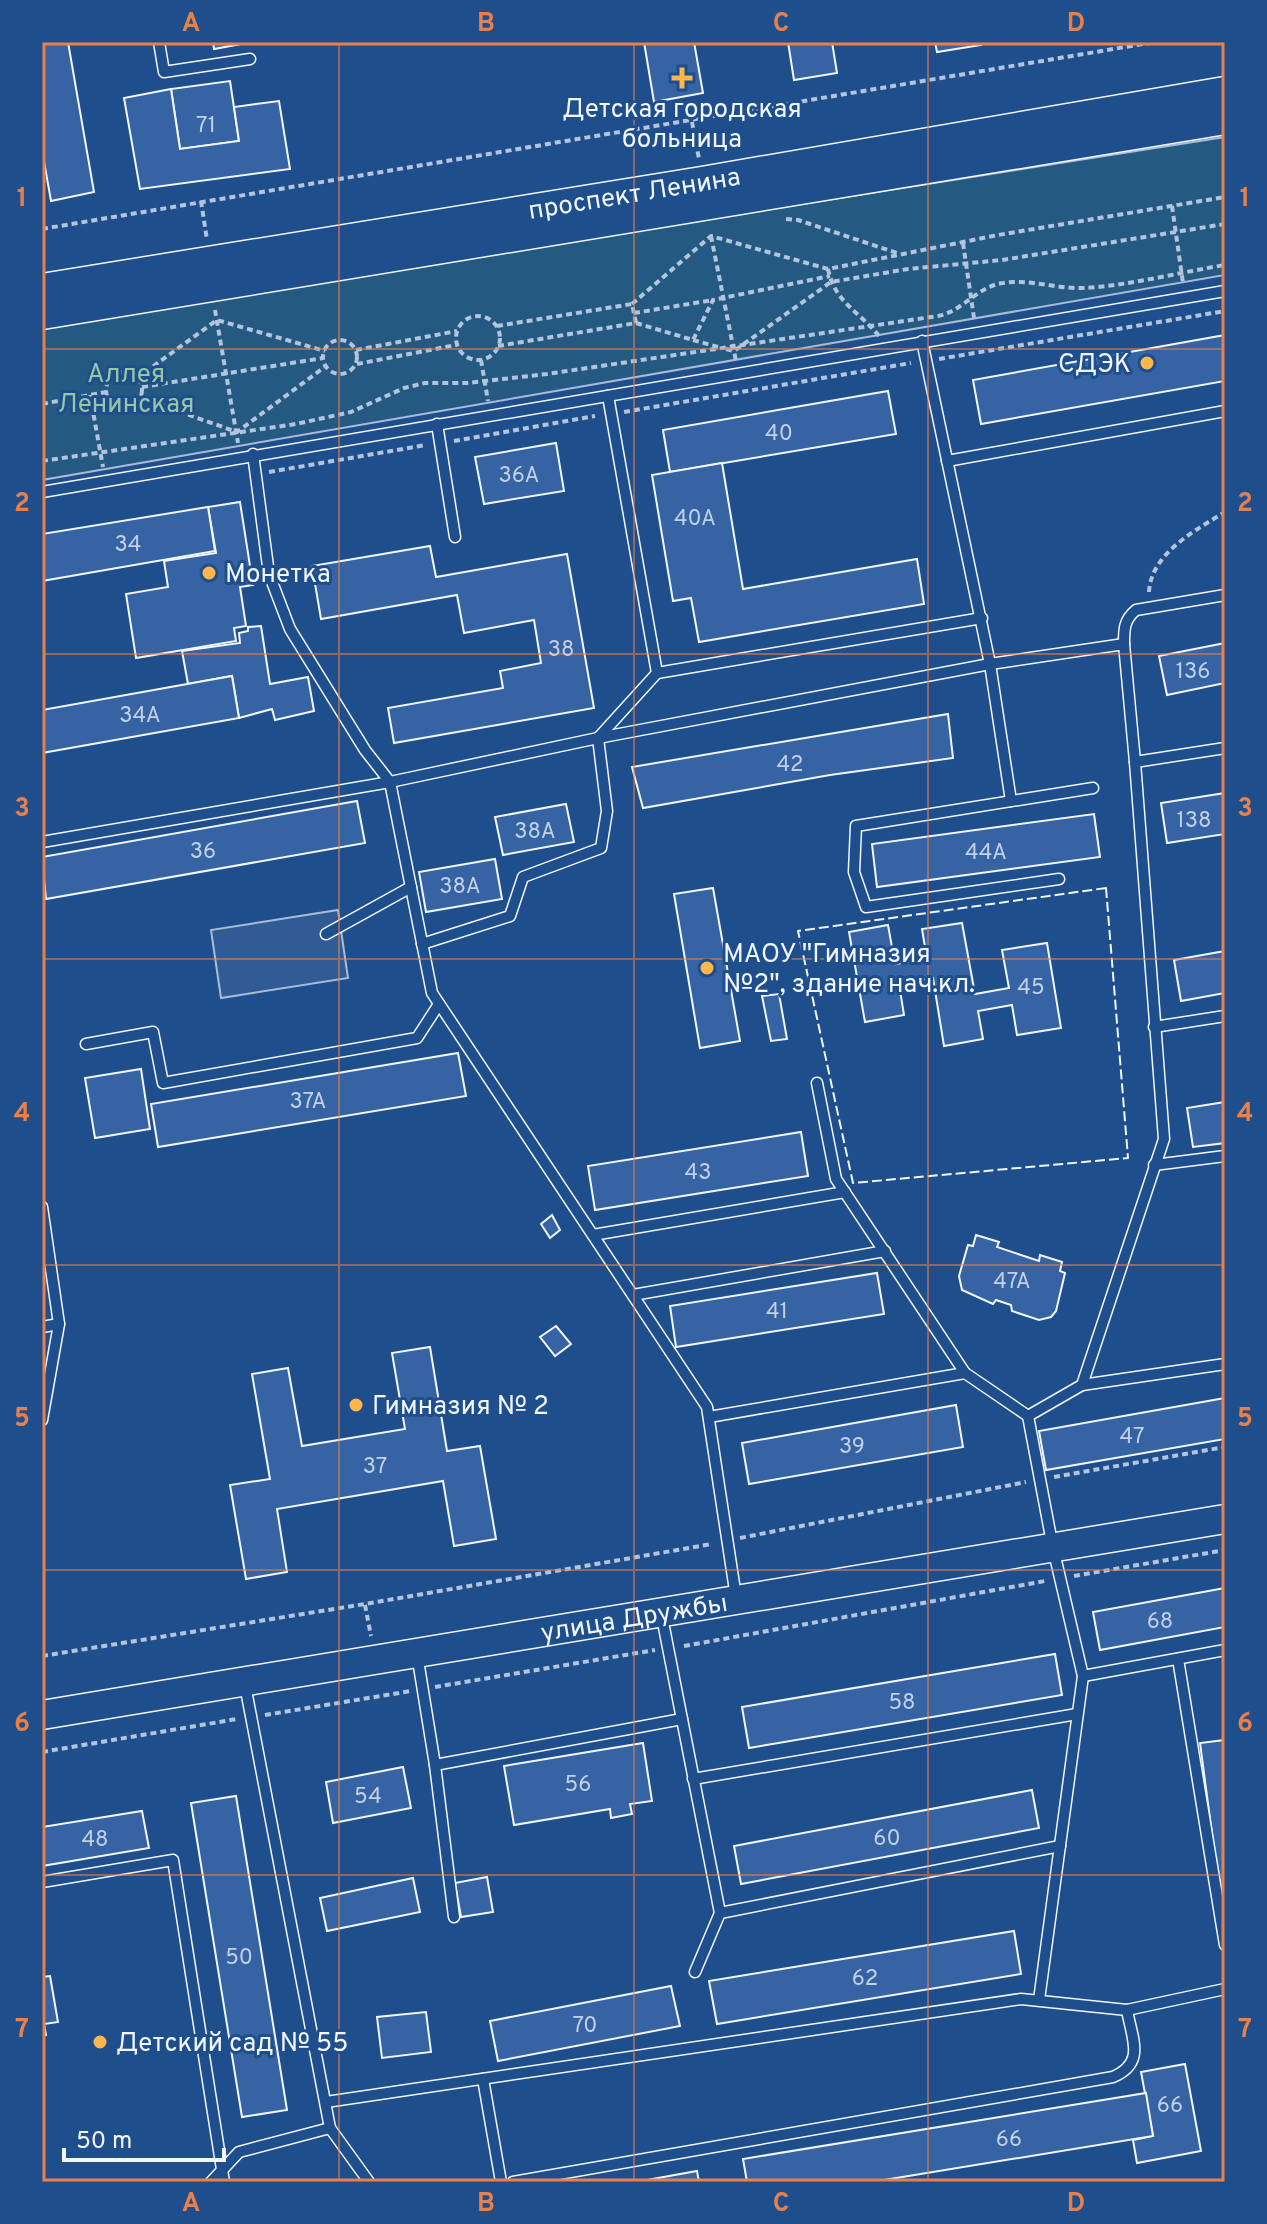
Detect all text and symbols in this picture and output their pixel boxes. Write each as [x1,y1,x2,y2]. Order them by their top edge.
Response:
text: A [182,8,200,41]
text: B [477,8,495,41]
text: C [773,8,789,41]
text: D [1067,8,1085,41]
marker: Детская городская больница [671,67,693,89]
place label: Детская городская больница [562,94,802,157]
house number: 71 [196,113,216,140]
street label: проспект Ленина [526,162,743,229]
text: 1 [17,183,27,216]
text: 1 [1240,183,1250,216]
place label: СДЭК [1058,349,1131,382]
marker: СДЭК [1138,354,1156,372]
park label: Аллея Ленинская [57,359,195,422]
house number: 40 [765,421,793,448]
house number: 36А [499,463,539,490]
text: 2 [14,488,30,521]
text: 2 [1237,488,1253,521]
house number: 40А [674,506,716,533]
house number: 34 [115,532,141,559]
place label: Монетка [225,559,331,592]
marker: Монетка [200,564,218,582]
house number: 38 [548,637,574,664]
house number: 136 [1176,659,1210,686]
house number: 34А [119,703,161,730]
house number: 42 [776,752,804,779]
text: 3 [14,793,30,826]
text: 3 [1237,793,1253,826]
house number: 138 [1177,808,1211,835]
house number: 38А [514,819,556,846]
house number: 36 [190,839,216,866]
house number: 44А [965,840,1007,867]
house number: 38А [439,874,481,901]
place label: МАОУ "Гимназия №2", здание нач.кл. [723,939,975,1002]
marker: МАОУ "Гимназия №2", здание нач.кл. [698,959,716,977]
house number: 45 [1017,975,1045,1002]
house number: 37А [290,1089,326,1116]
text: 4 [14,1098,30,1131]
text: 4 [1237,1098,1253,1131]
house number: 43 [685,1160,711,1187]
house number: 47А [993,1269,1031,1296]
house number: 41 [766,1299,788,1326]
place label: Гимназия № 2 [372,1391,549,1424]
marker: Гимназия № 2 [347,1396,365,1414]
text: 5 [14,1403,30,1436]
text: 5 [1237,1403,1253,1436]
house number: 47 [1120,1424,1144,1451]
house number: 39 [839,1434,865,1461]
house number: 37 [363,1454,387,1481]
street label: улица Дружбы [538,1588,730,1651]
house number: 68 [1147,1609,1173,1636]
house number: 58 [888,1690,916,1717]
text: 6 [14,1708,30,1741]
text: 6 [1237,1708,1253,1741]
house number: 56 [565,1772,591,1799]
house number: 54 [354,1784,382,1811]
house number: 60 [873,1826,901,1853]
house number: 48 [81,1827,109,1854]
house number: 50 [225,1945,253,1972]
house number: 62 [852,1966,878,1993]
house number: 70 [573,2013,597,2040]
text: 7 [15,2014,29,2047]
text: 7 [1238,2014,1252,2047]
place label: Детский сад № 55 [116,2028,348,2061]
marker: Детский сад № 55 [91,2033,109,2051]
house number: 66 [1157,2093,1183,2120]
scale bar [64,2112,224,2162]
text: 50 m [76,2127,132,2157]
house number: 66 [996,2127,1022,2154]
text: A [182,2188,200,2221]
text: B [477,2188,495,2221]
text: C [773,2188,789,2221]
text: D [1067,2188,1085,2221]

